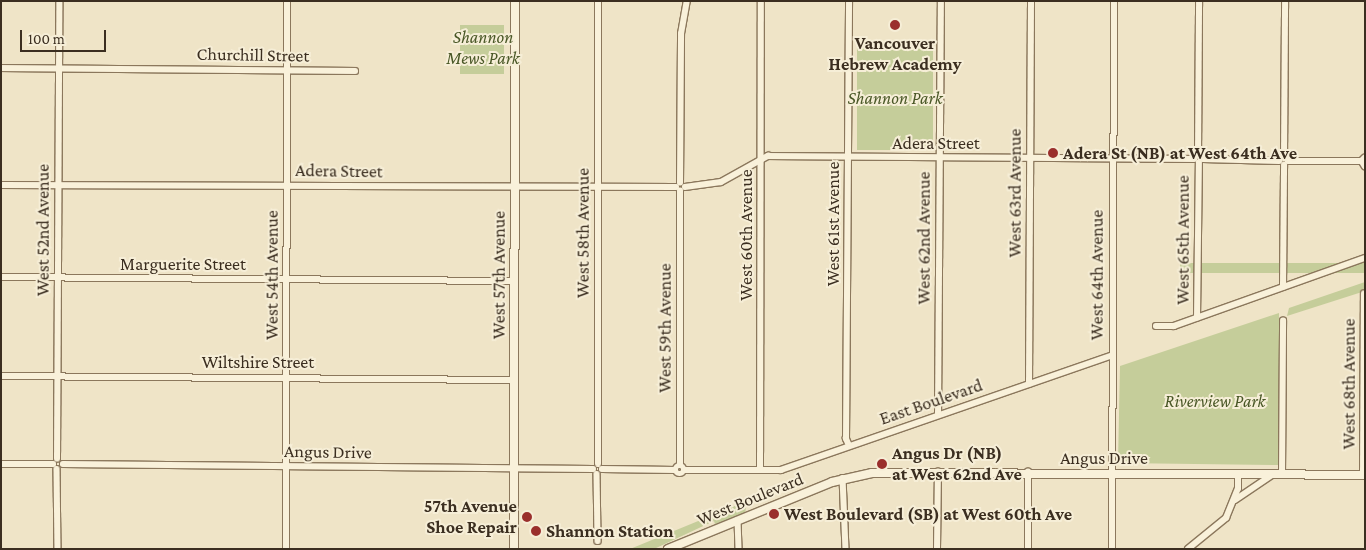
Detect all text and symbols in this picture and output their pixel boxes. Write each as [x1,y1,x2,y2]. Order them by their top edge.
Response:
marker: Vancouver Hebrew Academy [889,19,901,31]
scale bar [22,20,109,52]
park label: Shannon Mews Park [446,27,520,70]
text: 100 m [28,31,65,47]
place label: Vancouver Hebrew Academy [829,33,961,76]
street label: Churchill Street [197,43,309,67]
park label: Shannon Park [847,87,943,109]
street label: West 63rd Avenue [1004,128,1026,258]
street label: Adera Street [892,132,980,154]
place label: Adera St (NB) at West 64th Ave [1063,142,1297,164]
marker: Adera St (NB) at West 64th Ave [1047,147,1059,159]
street label: Adera Street [295,159,383,183]
street label: West 61st Avenue [822,162,844,286]
street label: West 52nd Avenue [32,164,54,296]
street label: West 58th Avenue [572,168,594,298]
street label: West 60th Avenue [735,169,757,301]
street label: West 62nd Avenue [913,172,935,304]
street label: West 65th Avenue [1172,175,1194,305]
street label: West 54th Avenue [261,210,283,340]
street label: West 64th Avenue [1086,210,1108,340]
street label: West 57th Avenue [488,211,510,339]
street label: Marguerite Street [120,253,246,275]
street label: West 59th Avenue [654,263,676,393]
street label: West 68th Avenue [1338,319,1360,449]
street label: Wiltshire Street [202,351,314,373]
street label: East Boulevard [877,374,985,430]
park label: Riverview Park [1165,390,1265,412]
street label: Angus Drive [284,440,372,464]
place label: Angus Dr (NB) at West 62nd Ave [892,443,1022,486]
street label: Angus Drive [1060,447,1148,469]
marker: Angus Dr (NB) at West 62nd Ave [876,458,888,470]
street label: West Boulevard [694,468,806,530]
place label: 57th Avenue Shoe Repair [424,496,517,538]
place label: West Boulevard (SB) at West 60th Ave [784,503,1072,525]
marker: West Boulevard (SB) at West 60th Ave [768,508,780,520]
marker: 57th Avenue Shoe Repair [521,511,533,523]
place label: Shannon Station [546,520,674,542]
marker: Shannon Station [530,525,542,537]

